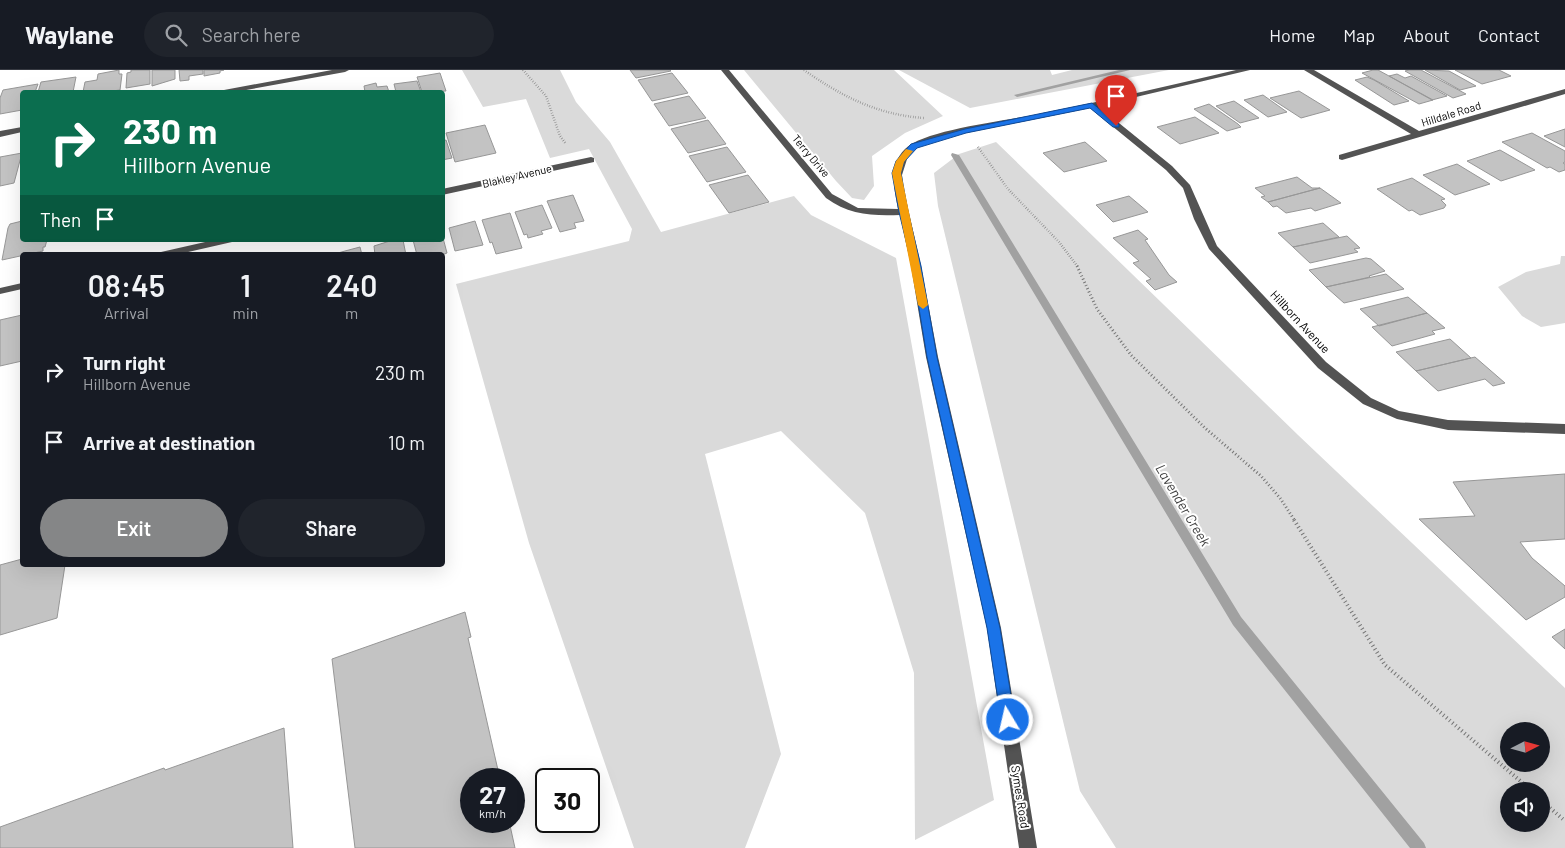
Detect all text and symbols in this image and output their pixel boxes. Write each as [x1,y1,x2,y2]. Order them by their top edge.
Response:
search box [144,12,494,57]
text: Waylane [25,20,114,49]
icon: search [162,21,190,49]
text: Search here [202,23,301,46]
text: Home [1269,24,1315,46]
text: Map [1343,24,1375,46]
text: About [1403,24,1450,46]
text: Contact [1478,24,1540,46]
pin [1095,75,1137,126]
icon: arrive [1102,82,1130,110]
street label: Hilldale Road [1419,98,1482,129]
text: 230 m [123,109,217,151]
icon: right [40,110,105,175]
street label: Terry Drive [790,132,833,180]
text: Hillborn Avenue [123,151,271,177]
street label: Blakley Avenue [481,161,553,190]
icon: arrive [91,205,119,233]
text: Then [40,208,81,231]
text: 08:45 [88,267,165,303]
text: 1 [240,267,251,303]
text: 240 [326,267,377,303]
street label: Hillborn Avenue [1268,287,1333,356]
text: Arrival [104,303,149,322]
text: min [233,303,258,322]
text: m [345,303,358,322]
text: Turn right [83,351,165,374]
icon: right [40,358,68,386]
text: 230 m [375,361,425,384]
text: Hillborn Avenue [83,374,191,393]
icon: arrive [40,428,68,456]
text: Arrive at destination [83,431,255,454]
text: 10 m [388,431,425,454]
water label: Lavender Creek [1152,461,1215,549]
button: Exit [40,499,228,557]
button: Share [238,499,425,557]
position arrow [981,693,1033,745]
north arrow [1500,722,1550,772]
map controls [1500,722,1550,832]
street label: Symes Road [1009,764,1033,829]
speed limit sign: 30 [535,768,600,833]
text: 27 [479,779,506,809]
button: sound [1500,782,1550,832]
text: km/h [479,806,506,820]

